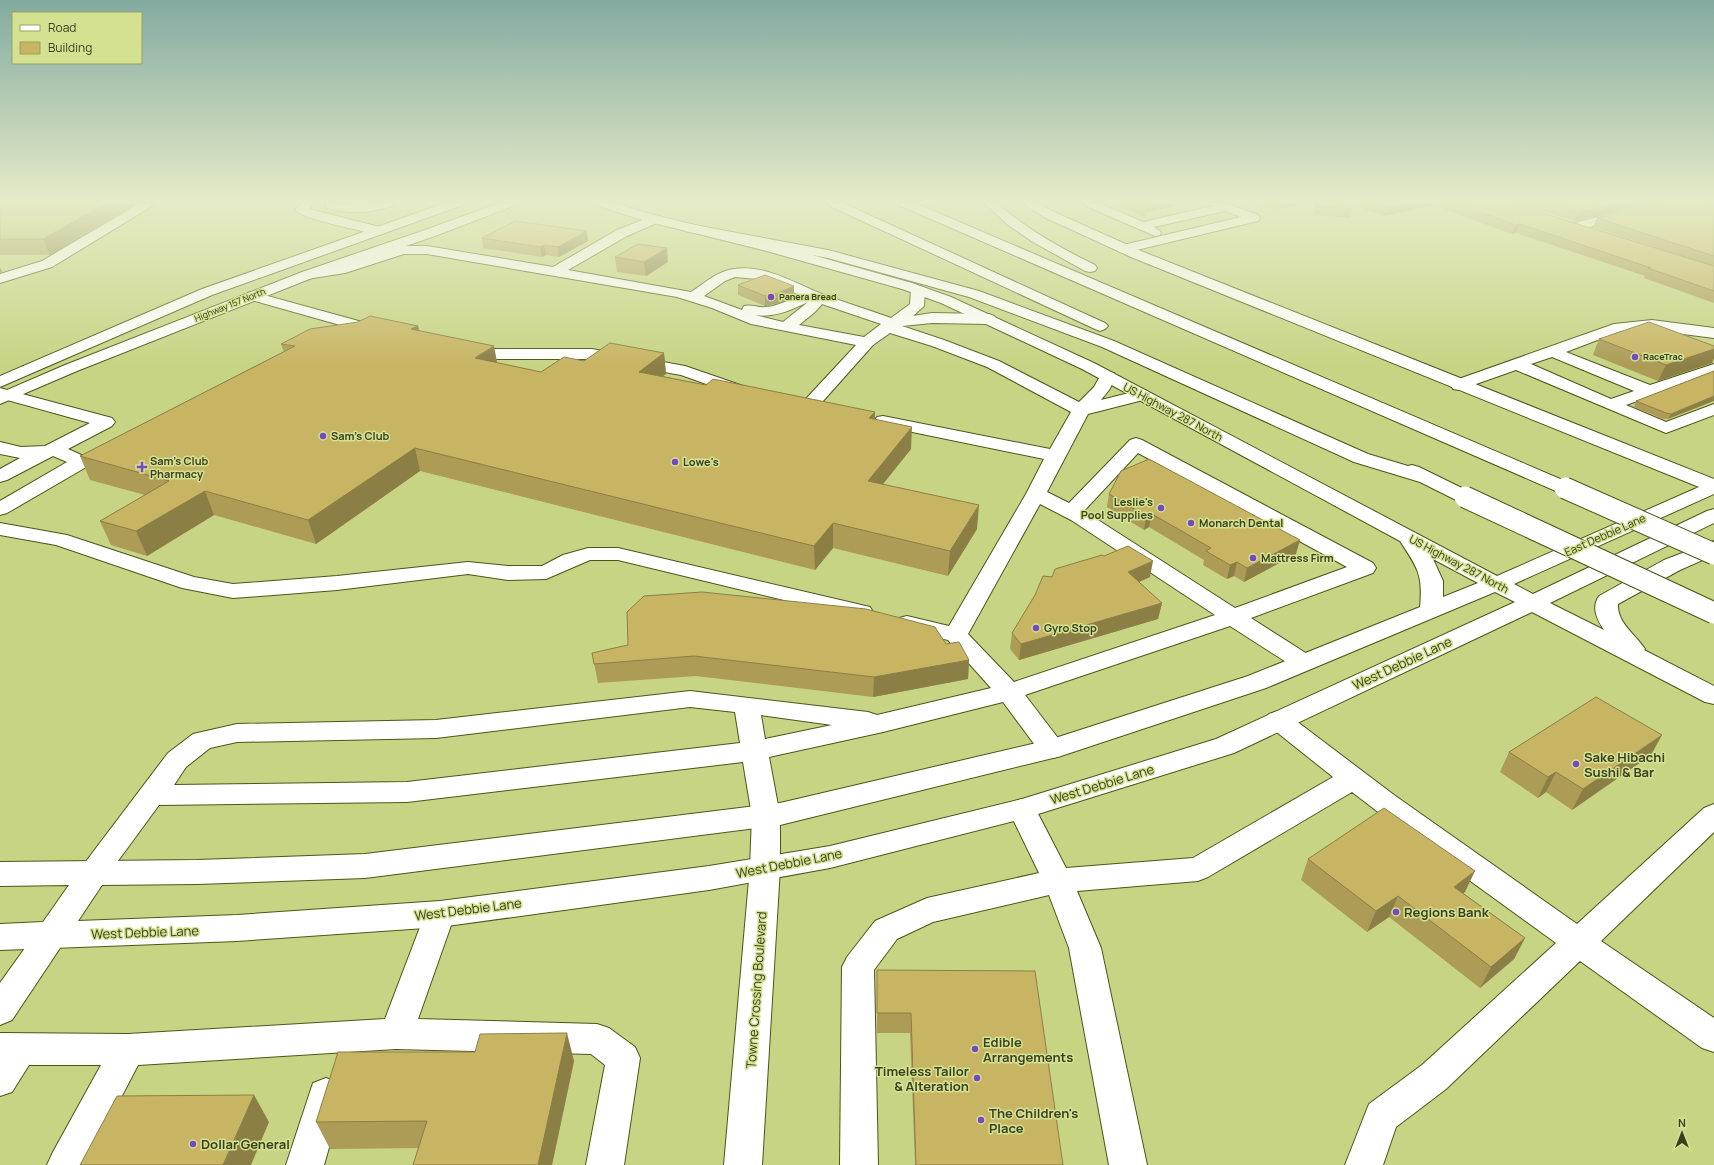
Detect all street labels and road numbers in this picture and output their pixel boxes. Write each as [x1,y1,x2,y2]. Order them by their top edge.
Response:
street label: Highway 157 North [192,284,267,325]
street label: US Highway 287 North [1121,379,1226,444]
street label: East Debbie Lane [1562,510,1648,559]
street label: US Highway 287 North [1407,531,1512,596]
street label: West Debbie Lane [1349,632,1455,694]
street label: West Debbie Lane [1048,760,1157,808]
street label: West Debbie Lane [734,844,844,882]
street label: West Debbie Lane [413,893,523,924]
street label: Towne Crossing Boulevard [742,911,770,1069]
street label: West Debbie Lane [91,921,200,943]

